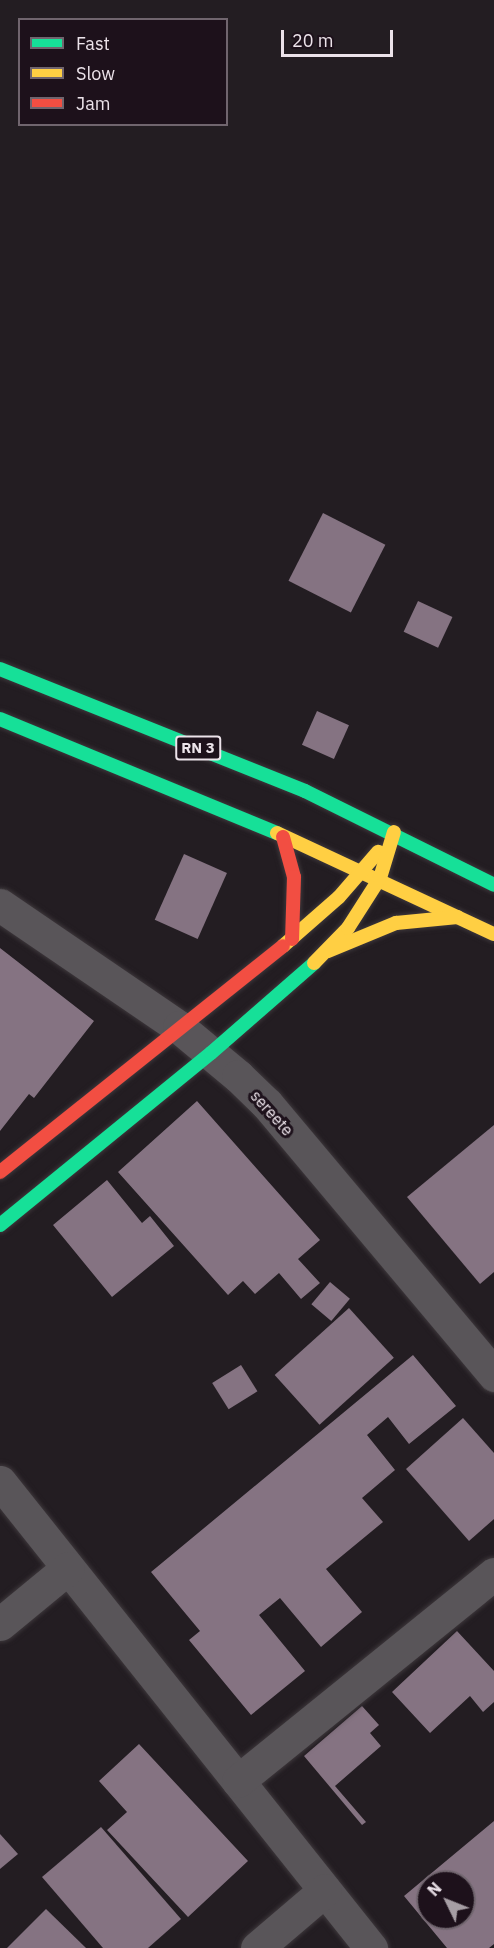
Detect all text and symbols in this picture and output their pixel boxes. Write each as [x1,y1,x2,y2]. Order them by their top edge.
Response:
legend [18,18,228,126]
scale bar [284,18,396,56]
text: 20 m [292,29,334,52]
text: Fast [76,32,110,55]
text: Slow [76,62,115,85]
text: Jam [76,92,111,115]
road number: RN 3 [174,736,222,760]
street label: sereete [247,1086,297,1140]
north arrow [416,1870,476,1930]
text: N [423,1878,446,1900]

